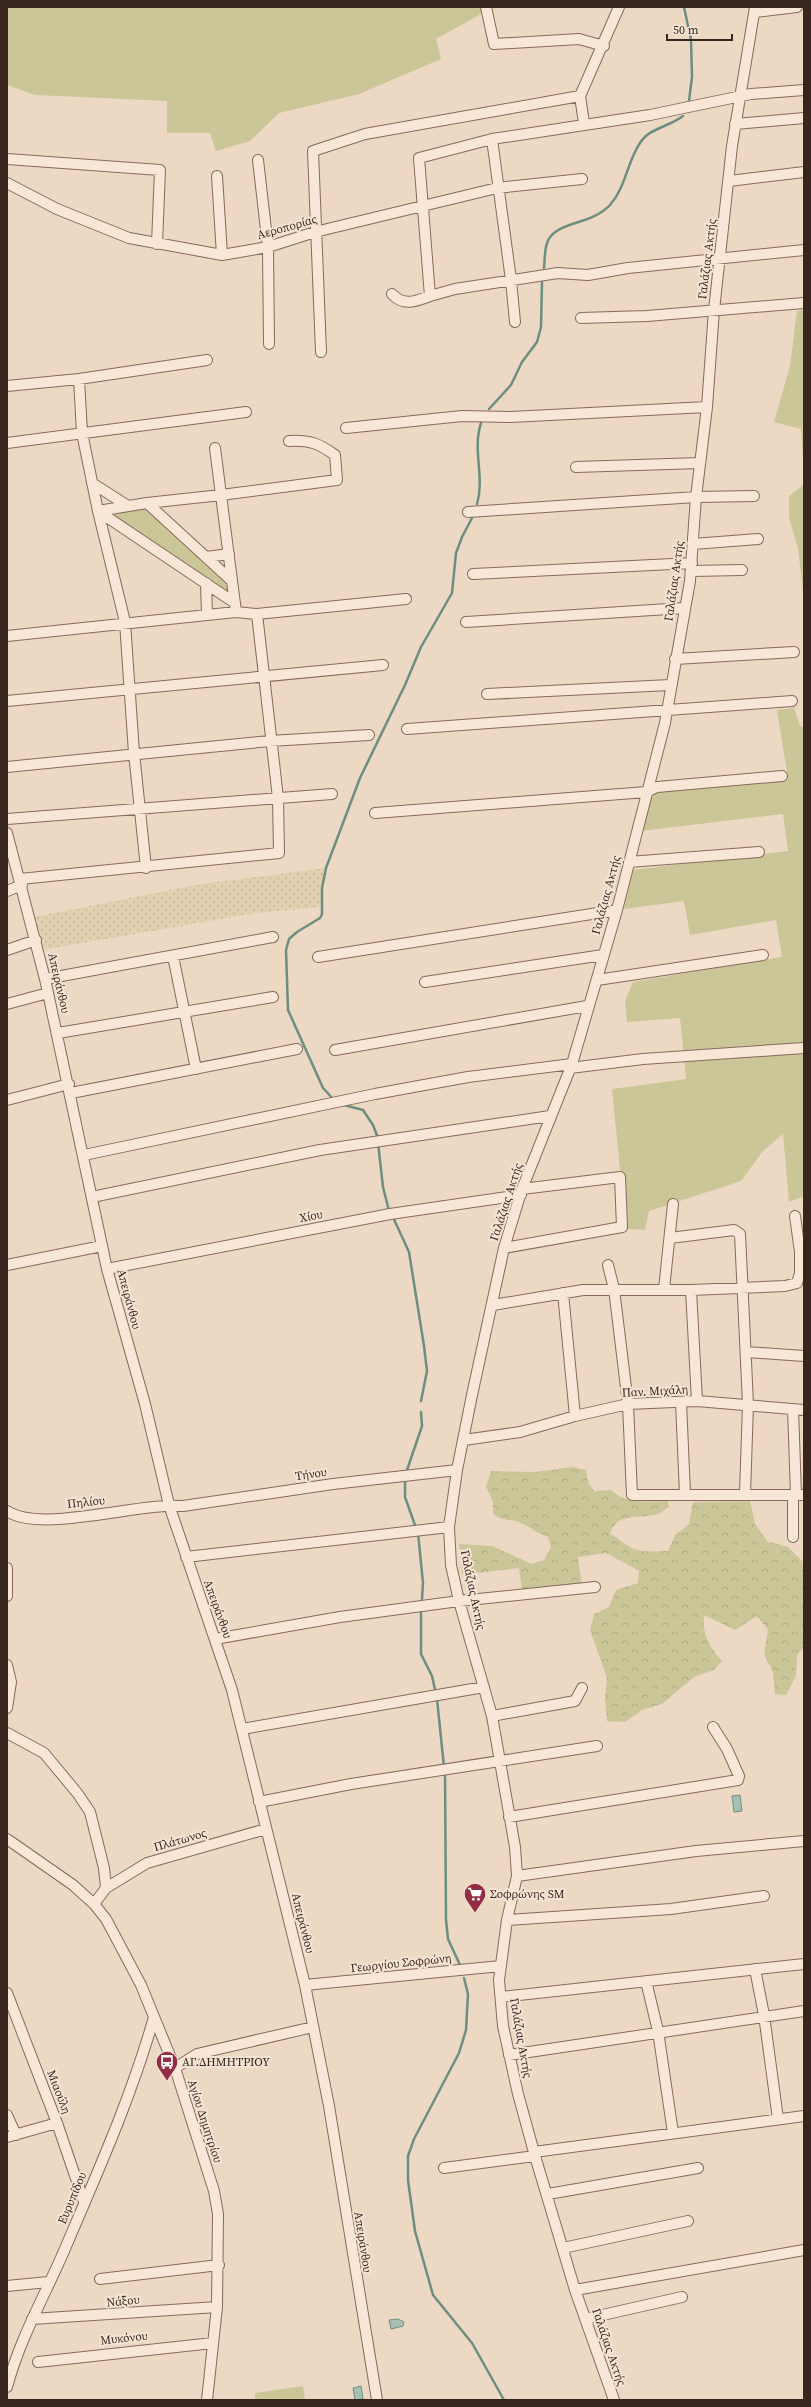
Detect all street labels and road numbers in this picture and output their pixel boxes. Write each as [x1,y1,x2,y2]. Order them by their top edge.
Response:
street label: Αεροπορίας [255,211,319,243]
street label: Γαλάζιας Ακτής [694,217,720,300]
street label: Γαλάζιας Ακτής [660,539,688,622]
street label: Γαλάζιας Ακτής [588,853,624,936]
street label: Απειράνθου [44,951,74,1015]
street label: Γαλάζιας Ακτής [486,1160,526,1243]
street label: Χίου [298,1206,324,1226]
street label: Απειράνθου [113,1267,145,1331]
street label: Παν. Μιχάλη [621,1381,689,1401]
street label: Τήνου [294,1464,328,1484]
street label: Πηλίου [66,1492,106,1512]
street label: Γαλάζιας Ακτής [457,1549,489,1632]
street label: Απειράνθου [200,1577,236,1641]
street label: Πλάτωνος [152,1825,209,1855]
street label: Απειράνθου [288,1891,318,1955]
street label: Γεωργίου Σοφρώνη [350,1950,452,1976]
street label: Γαλάζιας Ακτής [506,1997,536,2080]
street label: Μιαούλη [43,2068,75,2116]
street label: Αγίου Δημητρίου [184,2077,226,2165]
street label: Ευρυπίδου [54,2169,90,2227]
street label: Απειράνθου [350,2210,376,2274]
street label: Νάξου [106,2292,140,2310]
street label: Γαλάζιας Ακτής [588,2306,630,2389]
street label: Μυκόνου [100,2328,148,2348]

